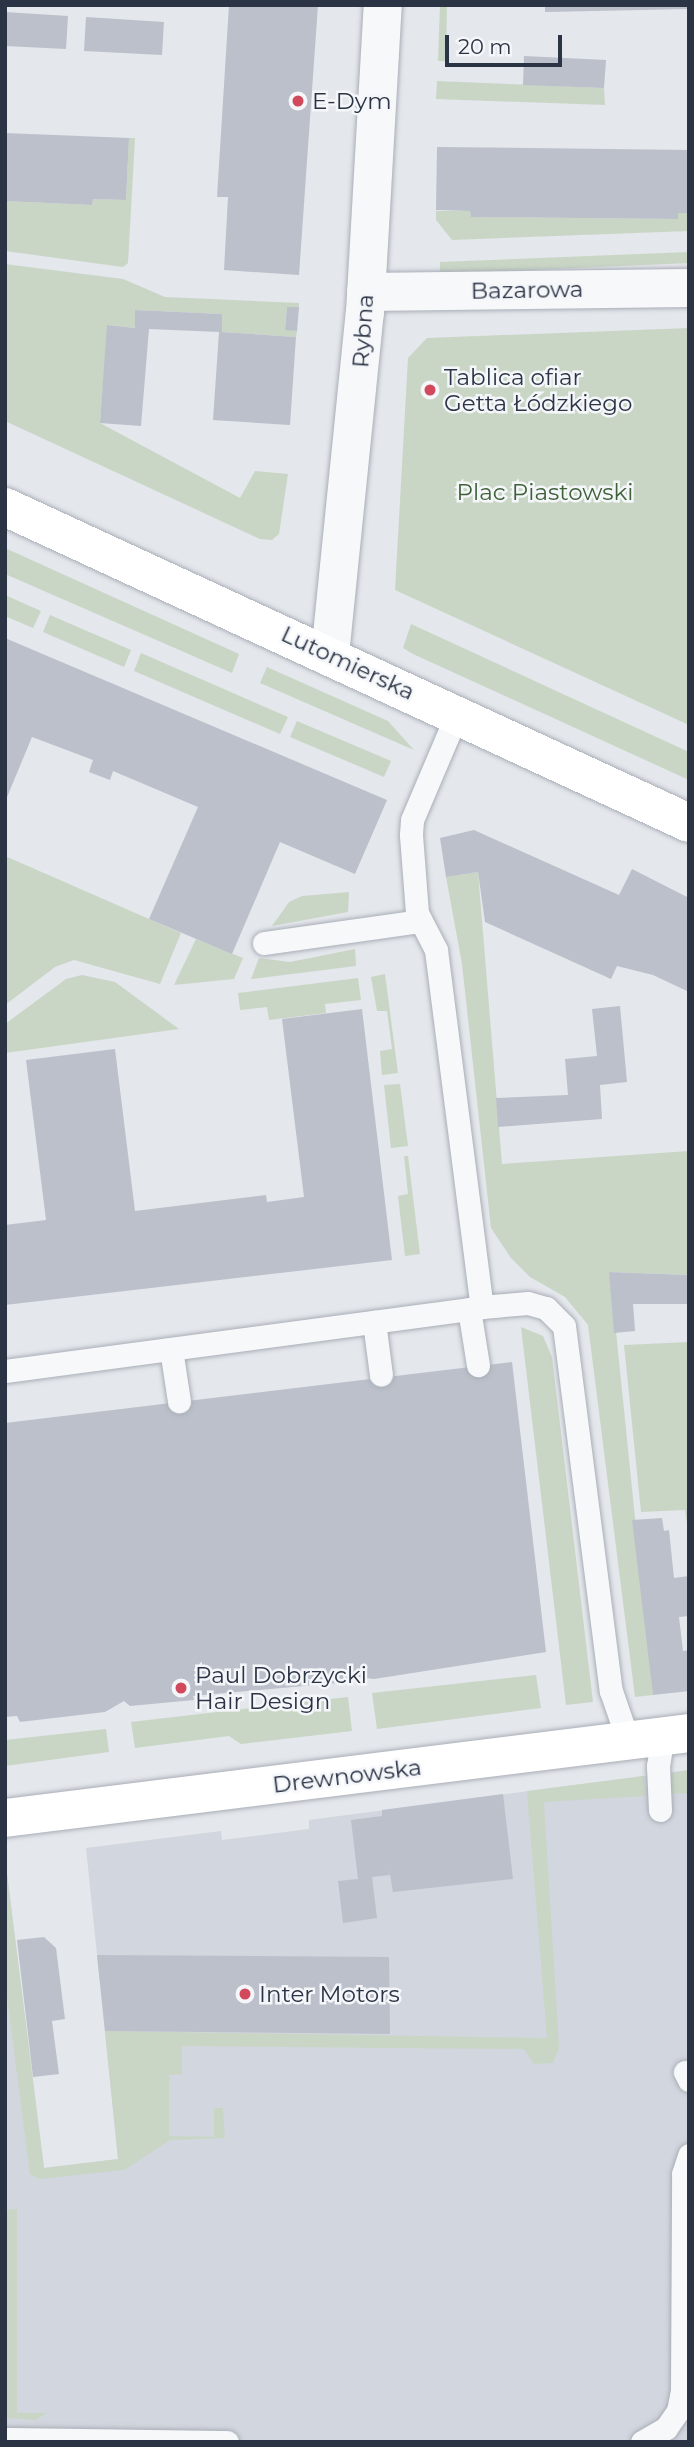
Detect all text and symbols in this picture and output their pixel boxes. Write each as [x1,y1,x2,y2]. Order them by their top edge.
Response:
scale bar [449,21,566,65]
text: 20 m [458,34,512,59]
place label: E-Dym [312,87,392,115]
marker: E-Dym [290,93,306,109]
street label: Bazarowa [470,275,584,305]
street label: Rybna [347,293,379,369]
place label: Tablica ofiar Getta Łódzkiego [444,363,632,417]
marker: Tablica ofiar Getta Łódzkiego [422,382,438,398]
park label: Plac Piastowski [457,478,633,506]
street label: Lutomierska [277,620,419,706]
place label: Paul Dobrzycki Hair Design [195,1661,367,1715]
marker: Paul Dobrzycki Hair Design [173,1680,189,1696]
street label: Drewnowska [271,1753,423,1799]
place label: Inter Motors [259,1980,400,2008]
marker: Inter Motors [237,1986,253,2002]

